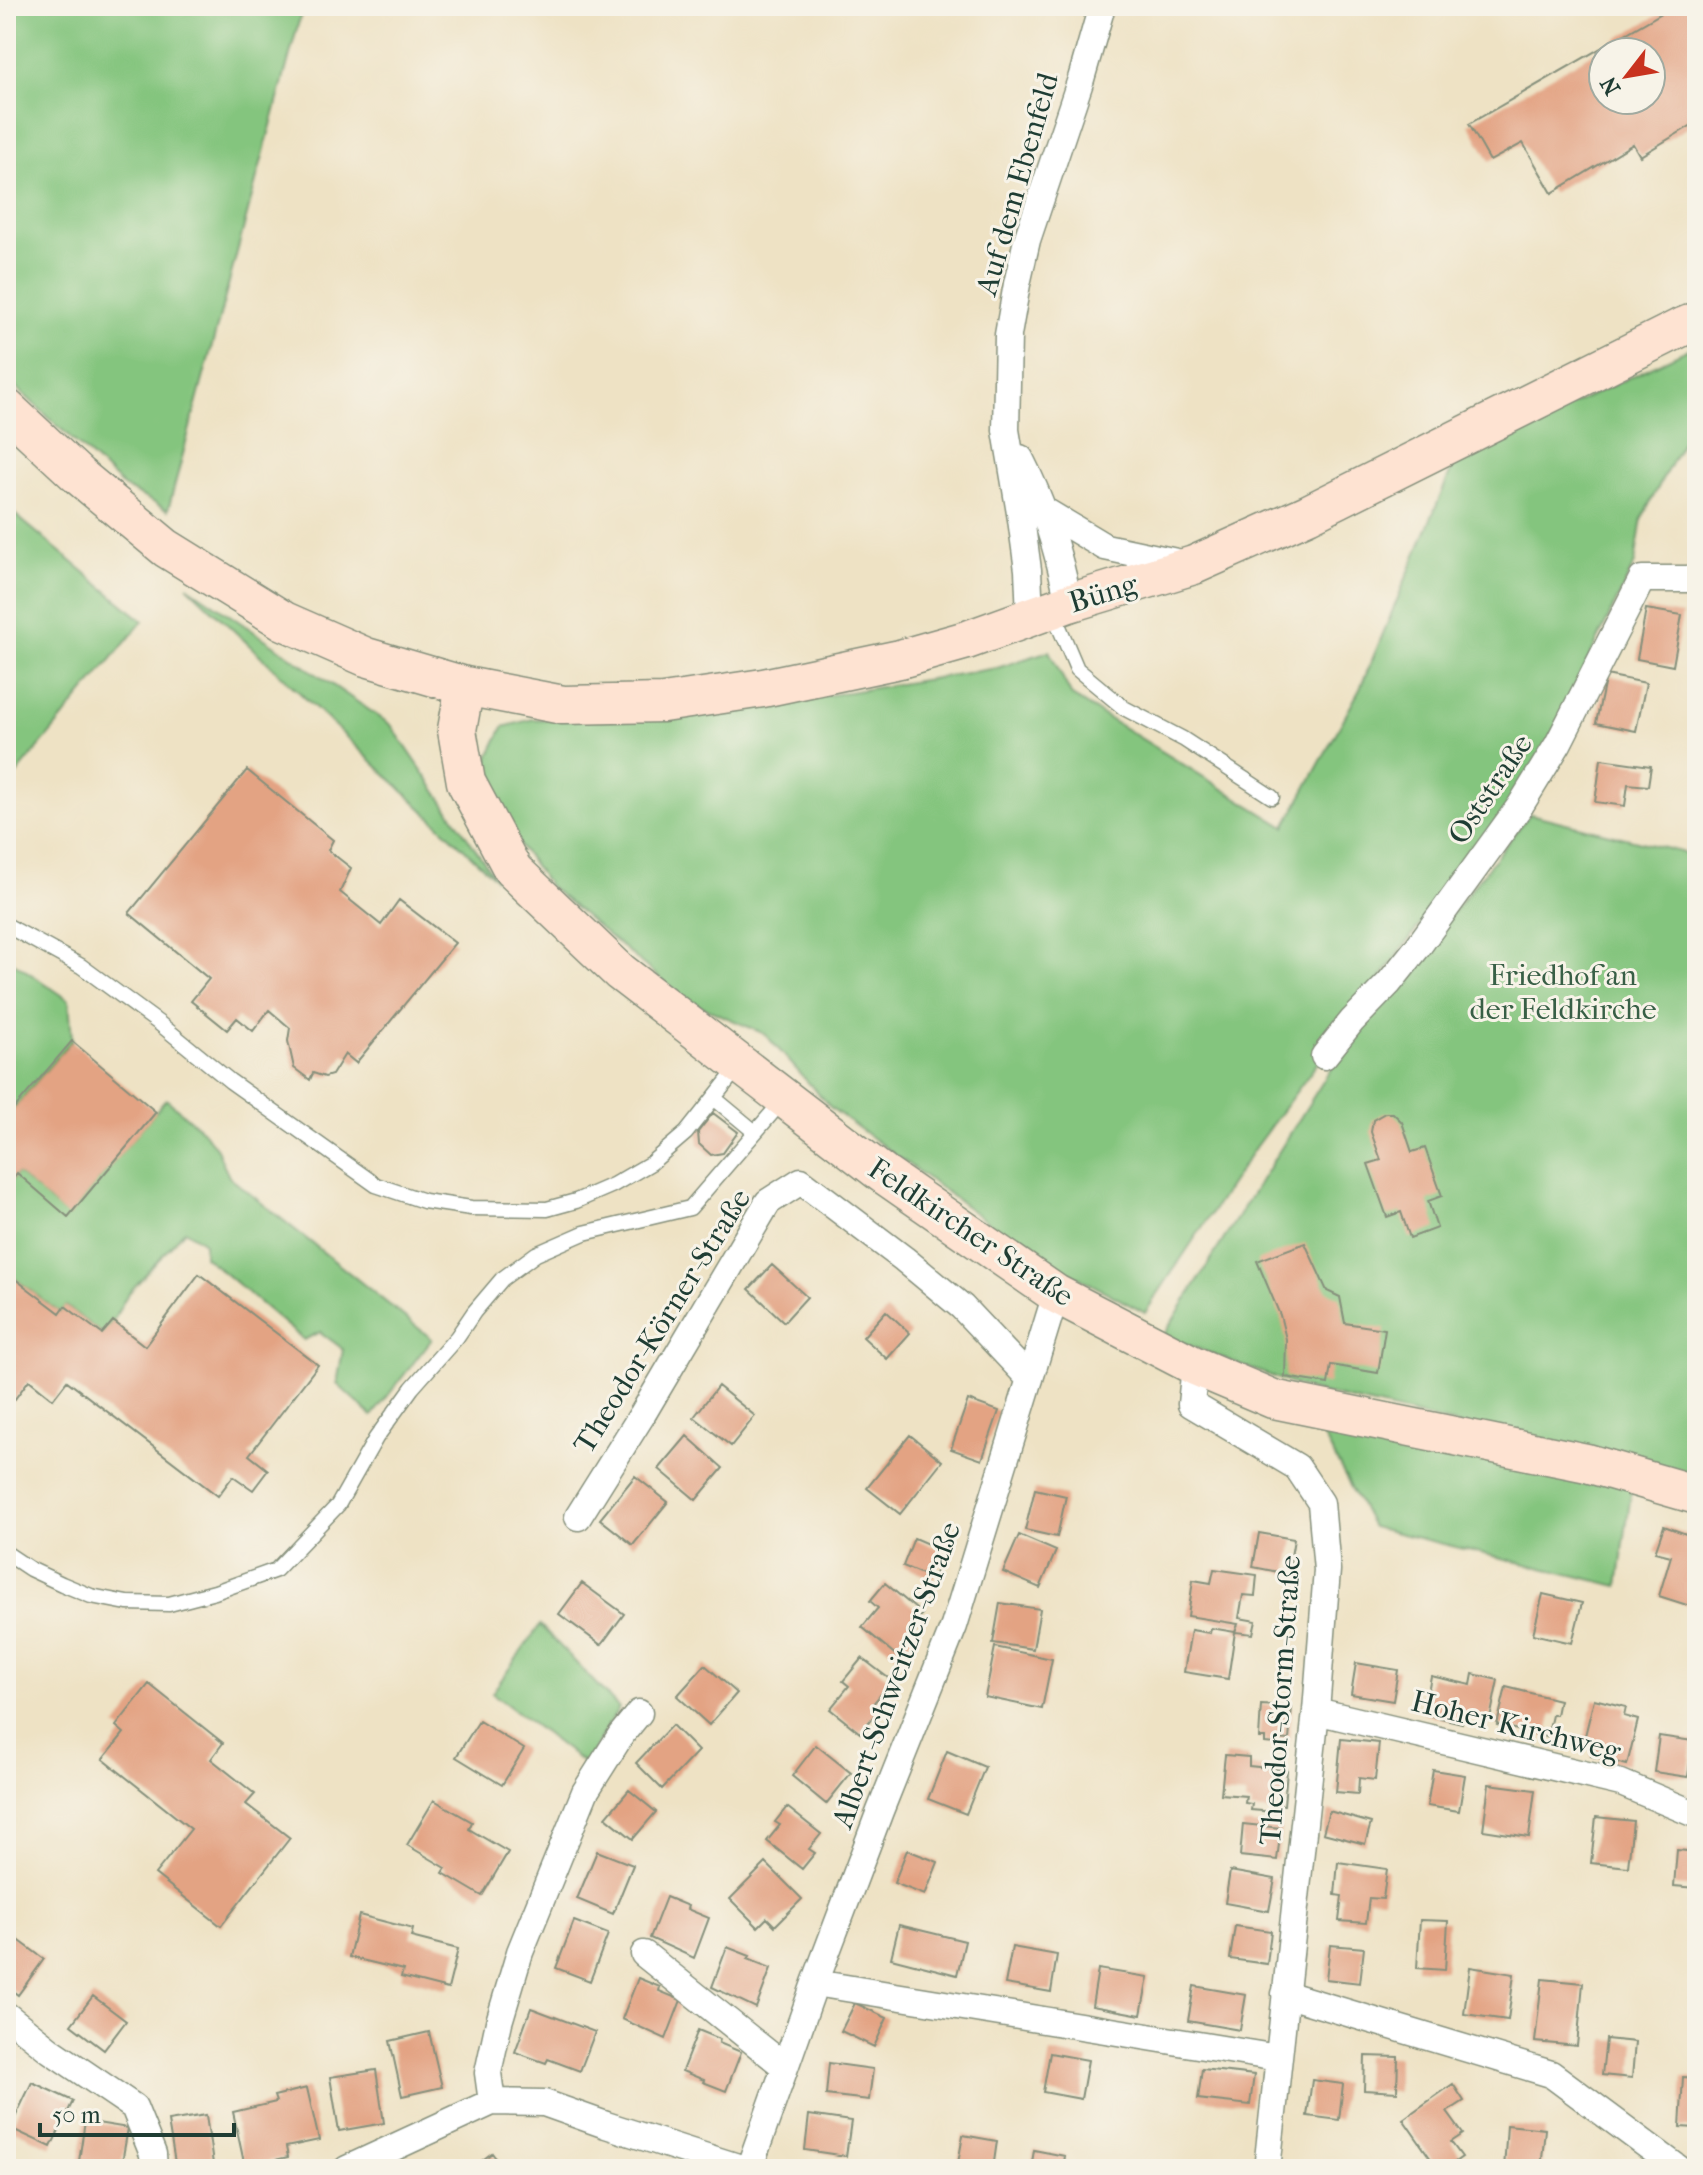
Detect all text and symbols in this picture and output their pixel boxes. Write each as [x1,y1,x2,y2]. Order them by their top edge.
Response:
north arrow [1587,36,1667,116]
street label: Auf dem Ebenfeld [969,68,1066,300]
text: N [1595,72,1626,100]
street label: Büng [1065,566,1143,620]
street label: Oststraße [1441,727,1540,851]
park label: Friedhof an der Feldkirche [1469,958,1657,1027]
street label: Feldkircher Straße [861,1151,1080,1314]
street label: Theodor-Körner-Straße [567,1182,758,1460]
street label: Albert-Schweitzer-Straße [824,1517,968,1834]
street label: Theodor-Storm-Straße [1253,1554,1308,1846]
street label: Hoher Kirchweg [1408,1684,1625,1770]
scale bar [40,2087,234,2137]
text: 50 m [52,2101,101,2129]

